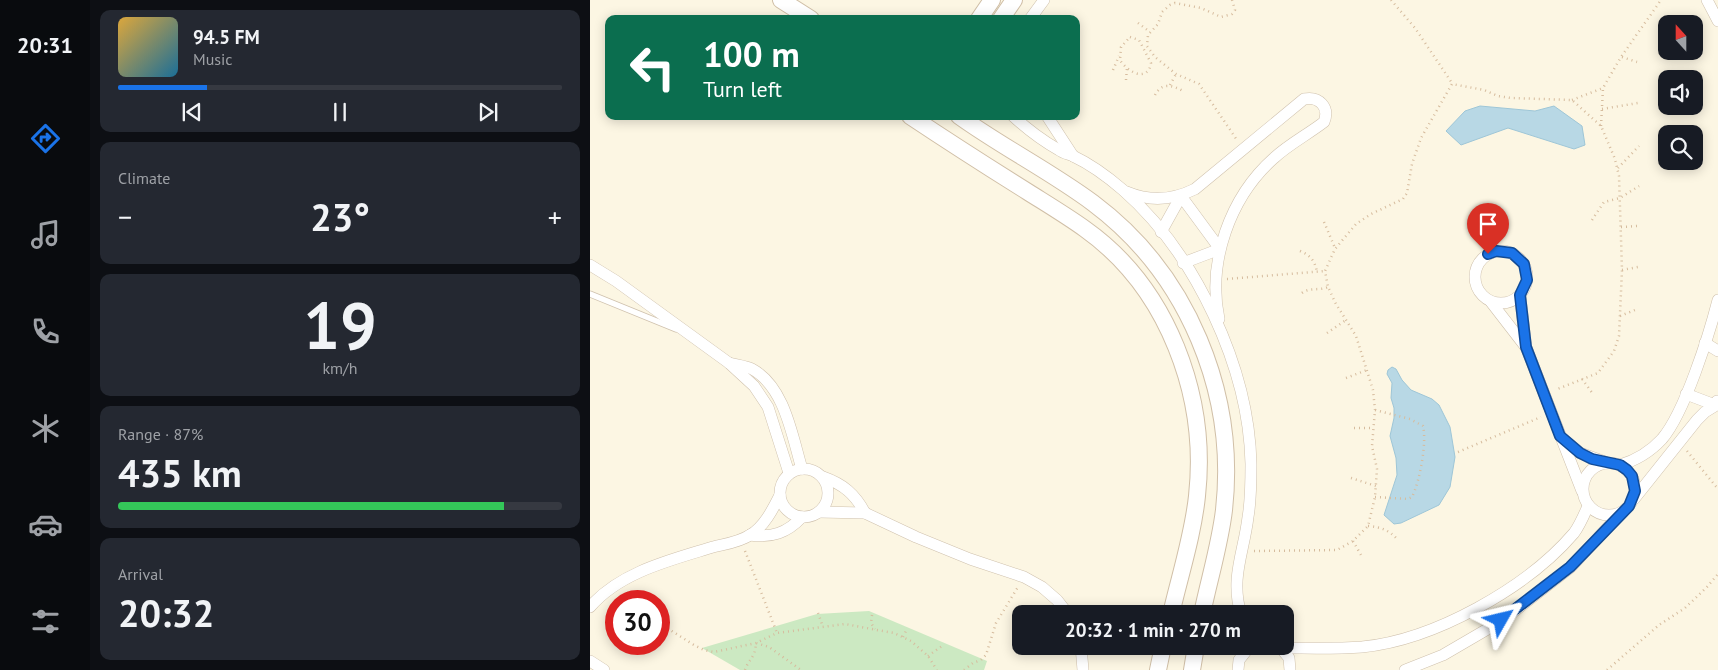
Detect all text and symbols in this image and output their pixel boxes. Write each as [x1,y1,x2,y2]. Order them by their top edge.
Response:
north arrow [1658,15,1702,60]
map controls [1658,15,1703,170]
text: 94.5 FM [193,25,260,49]
text: 20:31 [17,31,73,59]
text: 100 m [703,31,800,77]
icon: left [620,35,685,100]
text: Music [193,49,233,69]
button: sound [1658,70,1703,115]
text: Turn left [703,75,782,103]
icon: previous [178,98,206,126]
icon: pause [326,98,354,126]
icon: next [474,98,502,126]
icon: directions [28,121,63,156]
button: search [1658,125,1703,170]
text: Climate [118,168,170,188]
text: 23° [310,192,370,241]
text: − [118,198,132,235]
text: + [548,198,562,235]
pin [1467,203,1509,254]
icon: arrive [1474,210,1502,238]
icon: music [28,217,63,252]
text: 19 [303,283,377,367]
icon: phone [28,314,63,349]
text: km/h [322,358,358,378]
icon: climate [28,411,63,446]
text: Range · 87% [118,424,203,444]
text: 435 km [118,448,242,497]
icon: car [28,507,63,542]
text: Arrival [118,564,163,584]
text: 20:32 [118,588,214,637]
speed limit sign: 30 [605,590,670,655]
position arrow [1474,593,1526,645]
icon: filters [28,604,63,639]
text: 20:32 · 1 min · 270 m [1065,618,1241,642]

